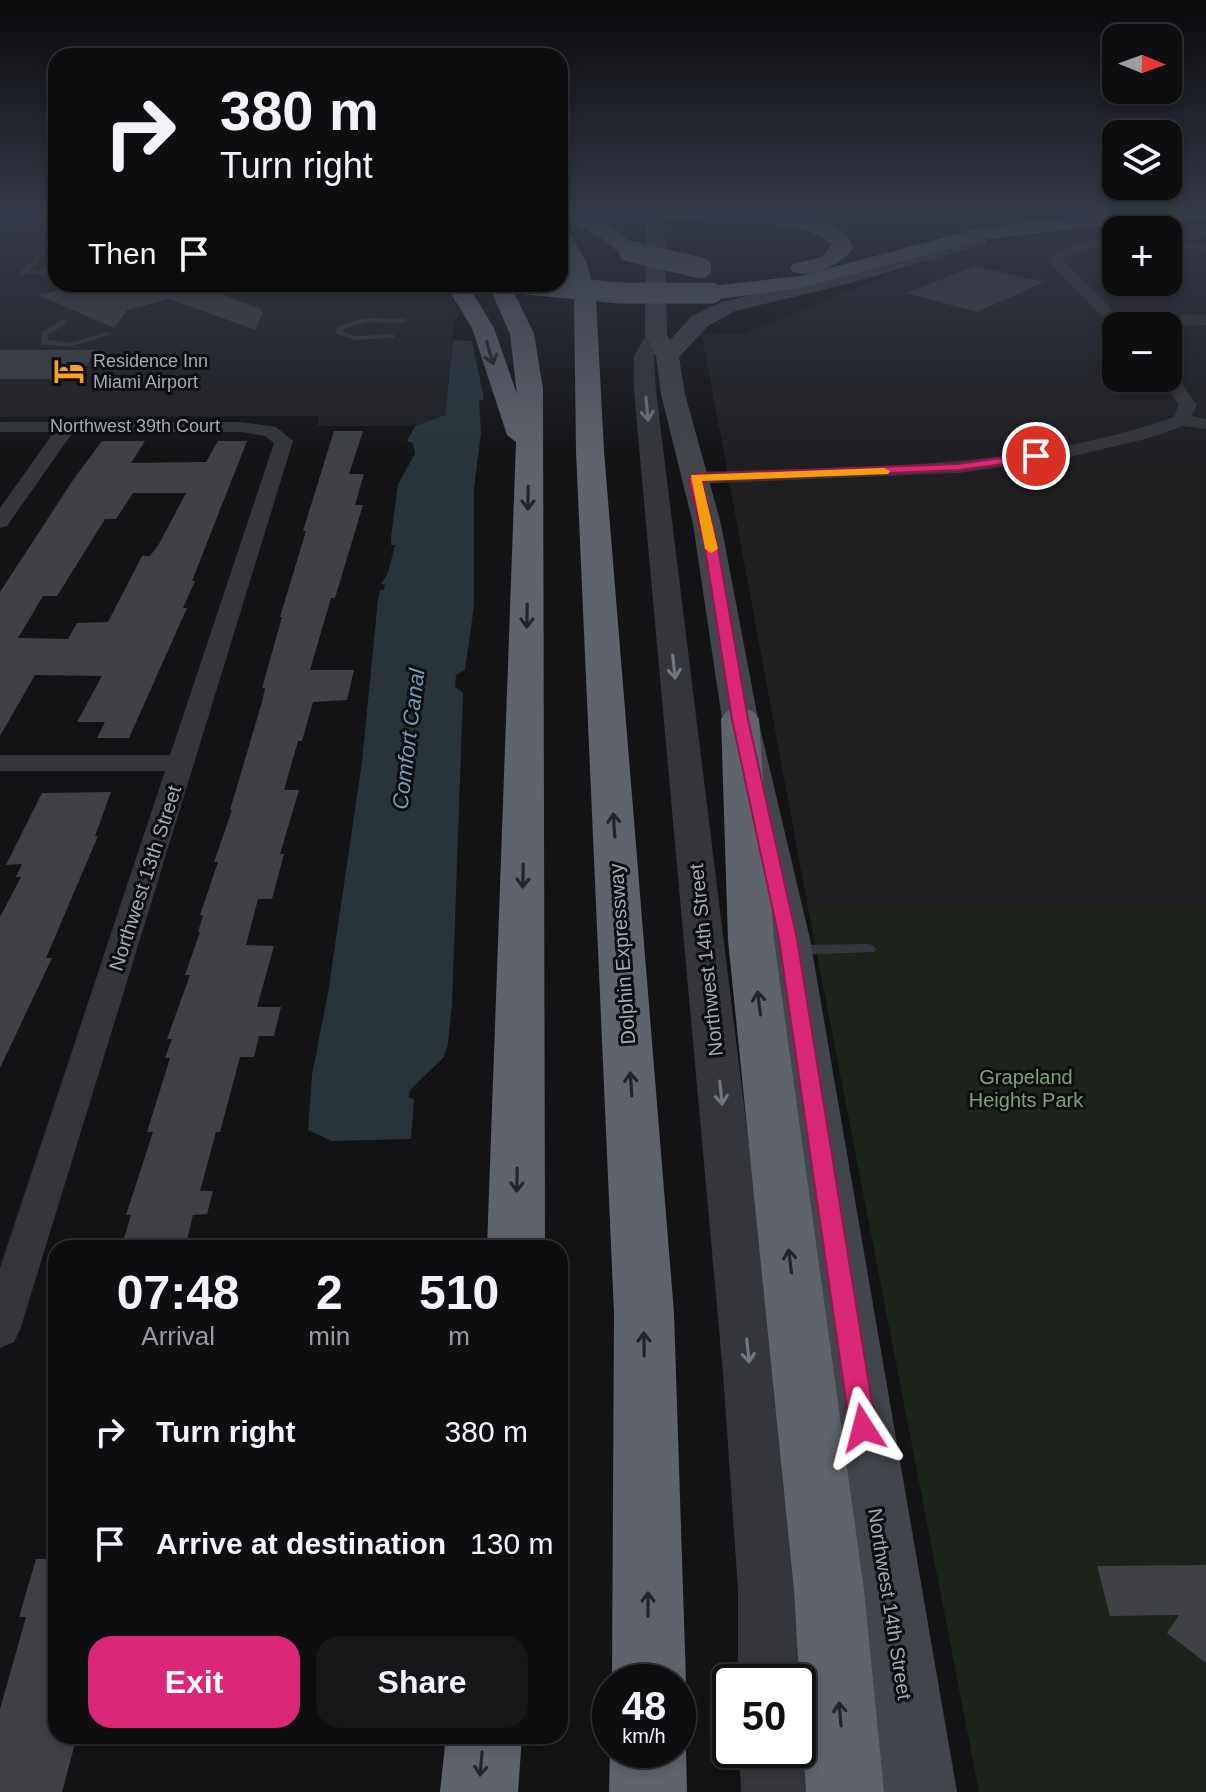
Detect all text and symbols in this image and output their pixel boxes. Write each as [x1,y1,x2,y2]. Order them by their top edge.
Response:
north arrow [1102,24,1182,104]
map controls [1102,24,1182,392]
text: 380 m [220,79,379,142]
icon: right [88,80,192,184]
button: layers [1102,120,1182,200]
text: Turn right [220,145,373,186]
button: + [1102,216,1182,296]
icon: arrive [172,232,216,276]
text: Then [88,237,156,270]
button: − [1102,312,1182,392]
one-way arrow [483,340,498,366]
place label: Residence Inn Miami Airport [93,351,208,392]
hotel icon: Residence Inn Miami Airport [52,354,86,388]
one-way arrow [640,395,655,422]
street label: Northwest 39th Court [50,416,220,436]
pin [1002,422,1070,490]
icon: arrive [1014,434,1058,478]
one-way arrow [521,484,536,511]
one-way arrow [519,602,535,629]
one-way arrow [666,654,681,680]
water label: Comfort Canal [387,666,430,811]
street label: Northwest 13th Street [105,782,185,973]
one-way arrow [606,812,621,839]
one-way arrow [515,862,531,889]
street label: Northwest 14th Street [685,862,727,1057]
street label: Dolphin Expressway [605,863,639,1045]
one-way arrow [751,991,766,1016]
park label: Grapeland Heights Park [969,1066,1084,1111]
one-way arrow [623,1071,638,1098]
one-way arrow [713,1079,728,1106]
one-way arrow [509,1166,525,1193]
one-way arrow [782,1248,797,1275]
text: 07:48 [117,1266,240,1319]
text: 2 [316,1266,343,1319]
text: 510 [419,1266,499,1319]
text: Arrival [141,1321,215,1351]
text: min [308,1321,350,1351]
text: m [448,1321,470,1351]
one-way arrow [637,1331,652,1358]
one-way arrow [741,1338,756,1364]
position arrow [821,1386,905,1470]
icon: right [88,1410,132,1454]
text: Turn right [156,1415,295,1448]
text: 380 m [445,1415,528,1448]
street label: Northwest 14th Street [864,1507,916,1702]
icon: arrive [88,1522,132,1566]
text: Arrive at destination [156,1527,446,1560]
text: 130 m [470,1527,553,1560]
one-way arrow [640,1591,656,1618]
button: Exit [88,1636,300,1728]
button: Share [316,1636,528,1728]
speed limit sign: 50 [712,1664,816,1768]
text: 48 [622,1684,666,1728]
one-way arrow [832,1701,847,1728]
text: km/h [622,1725,666,1747]
one-way arrow [474,1750,489,1777]

